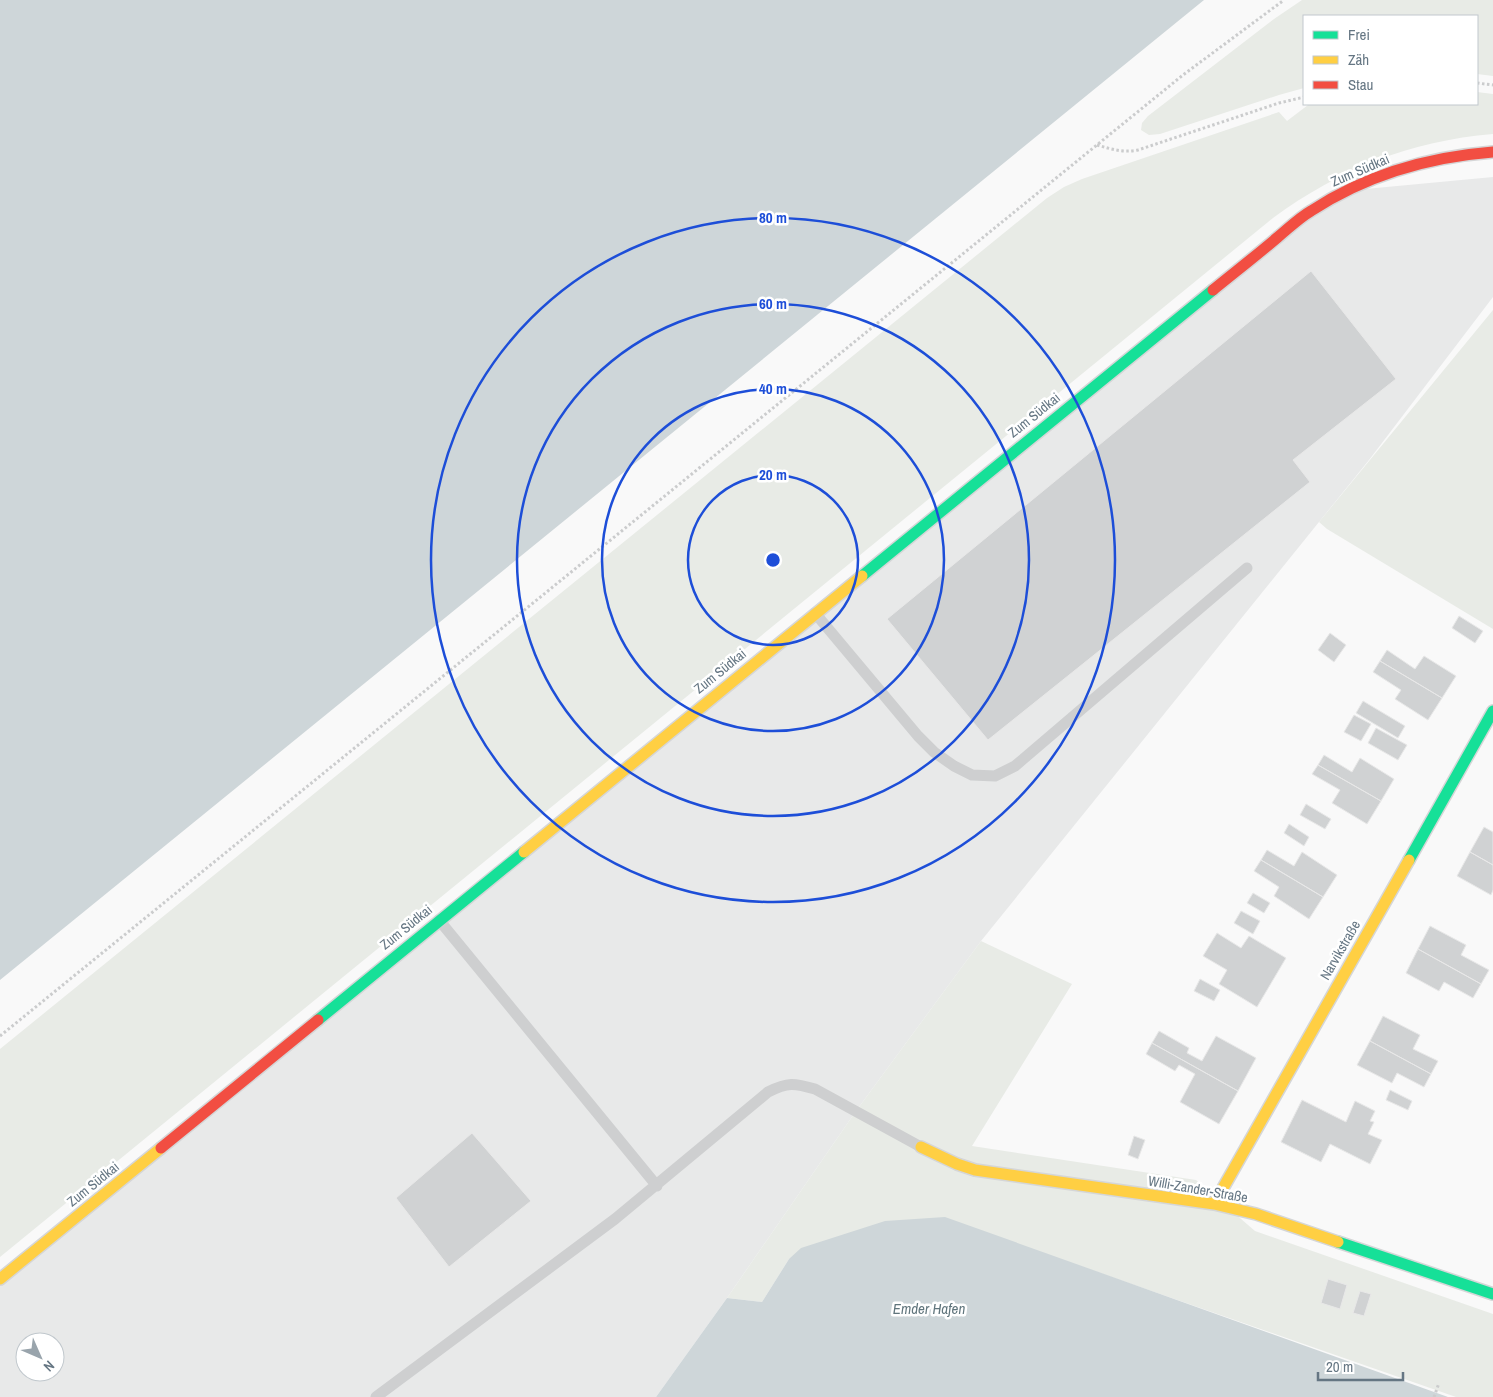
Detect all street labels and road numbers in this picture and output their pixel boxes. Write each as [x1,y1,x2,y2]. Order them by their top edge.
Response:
street label: Zum Südkai [1328,150,1392,190]
street label: Zum Südkai [1004,389,1064,441]
street label: Zum Südkai [690,645,750,697]
street label: Zum Südkai [376,901,436,953]
street label: Narvikstraße [1316,917,1364,983]
street label: Zum Südkai [63,1158,123,1210]
street label: Willi-Zander-Straße [1147,1171,1249,1207]

